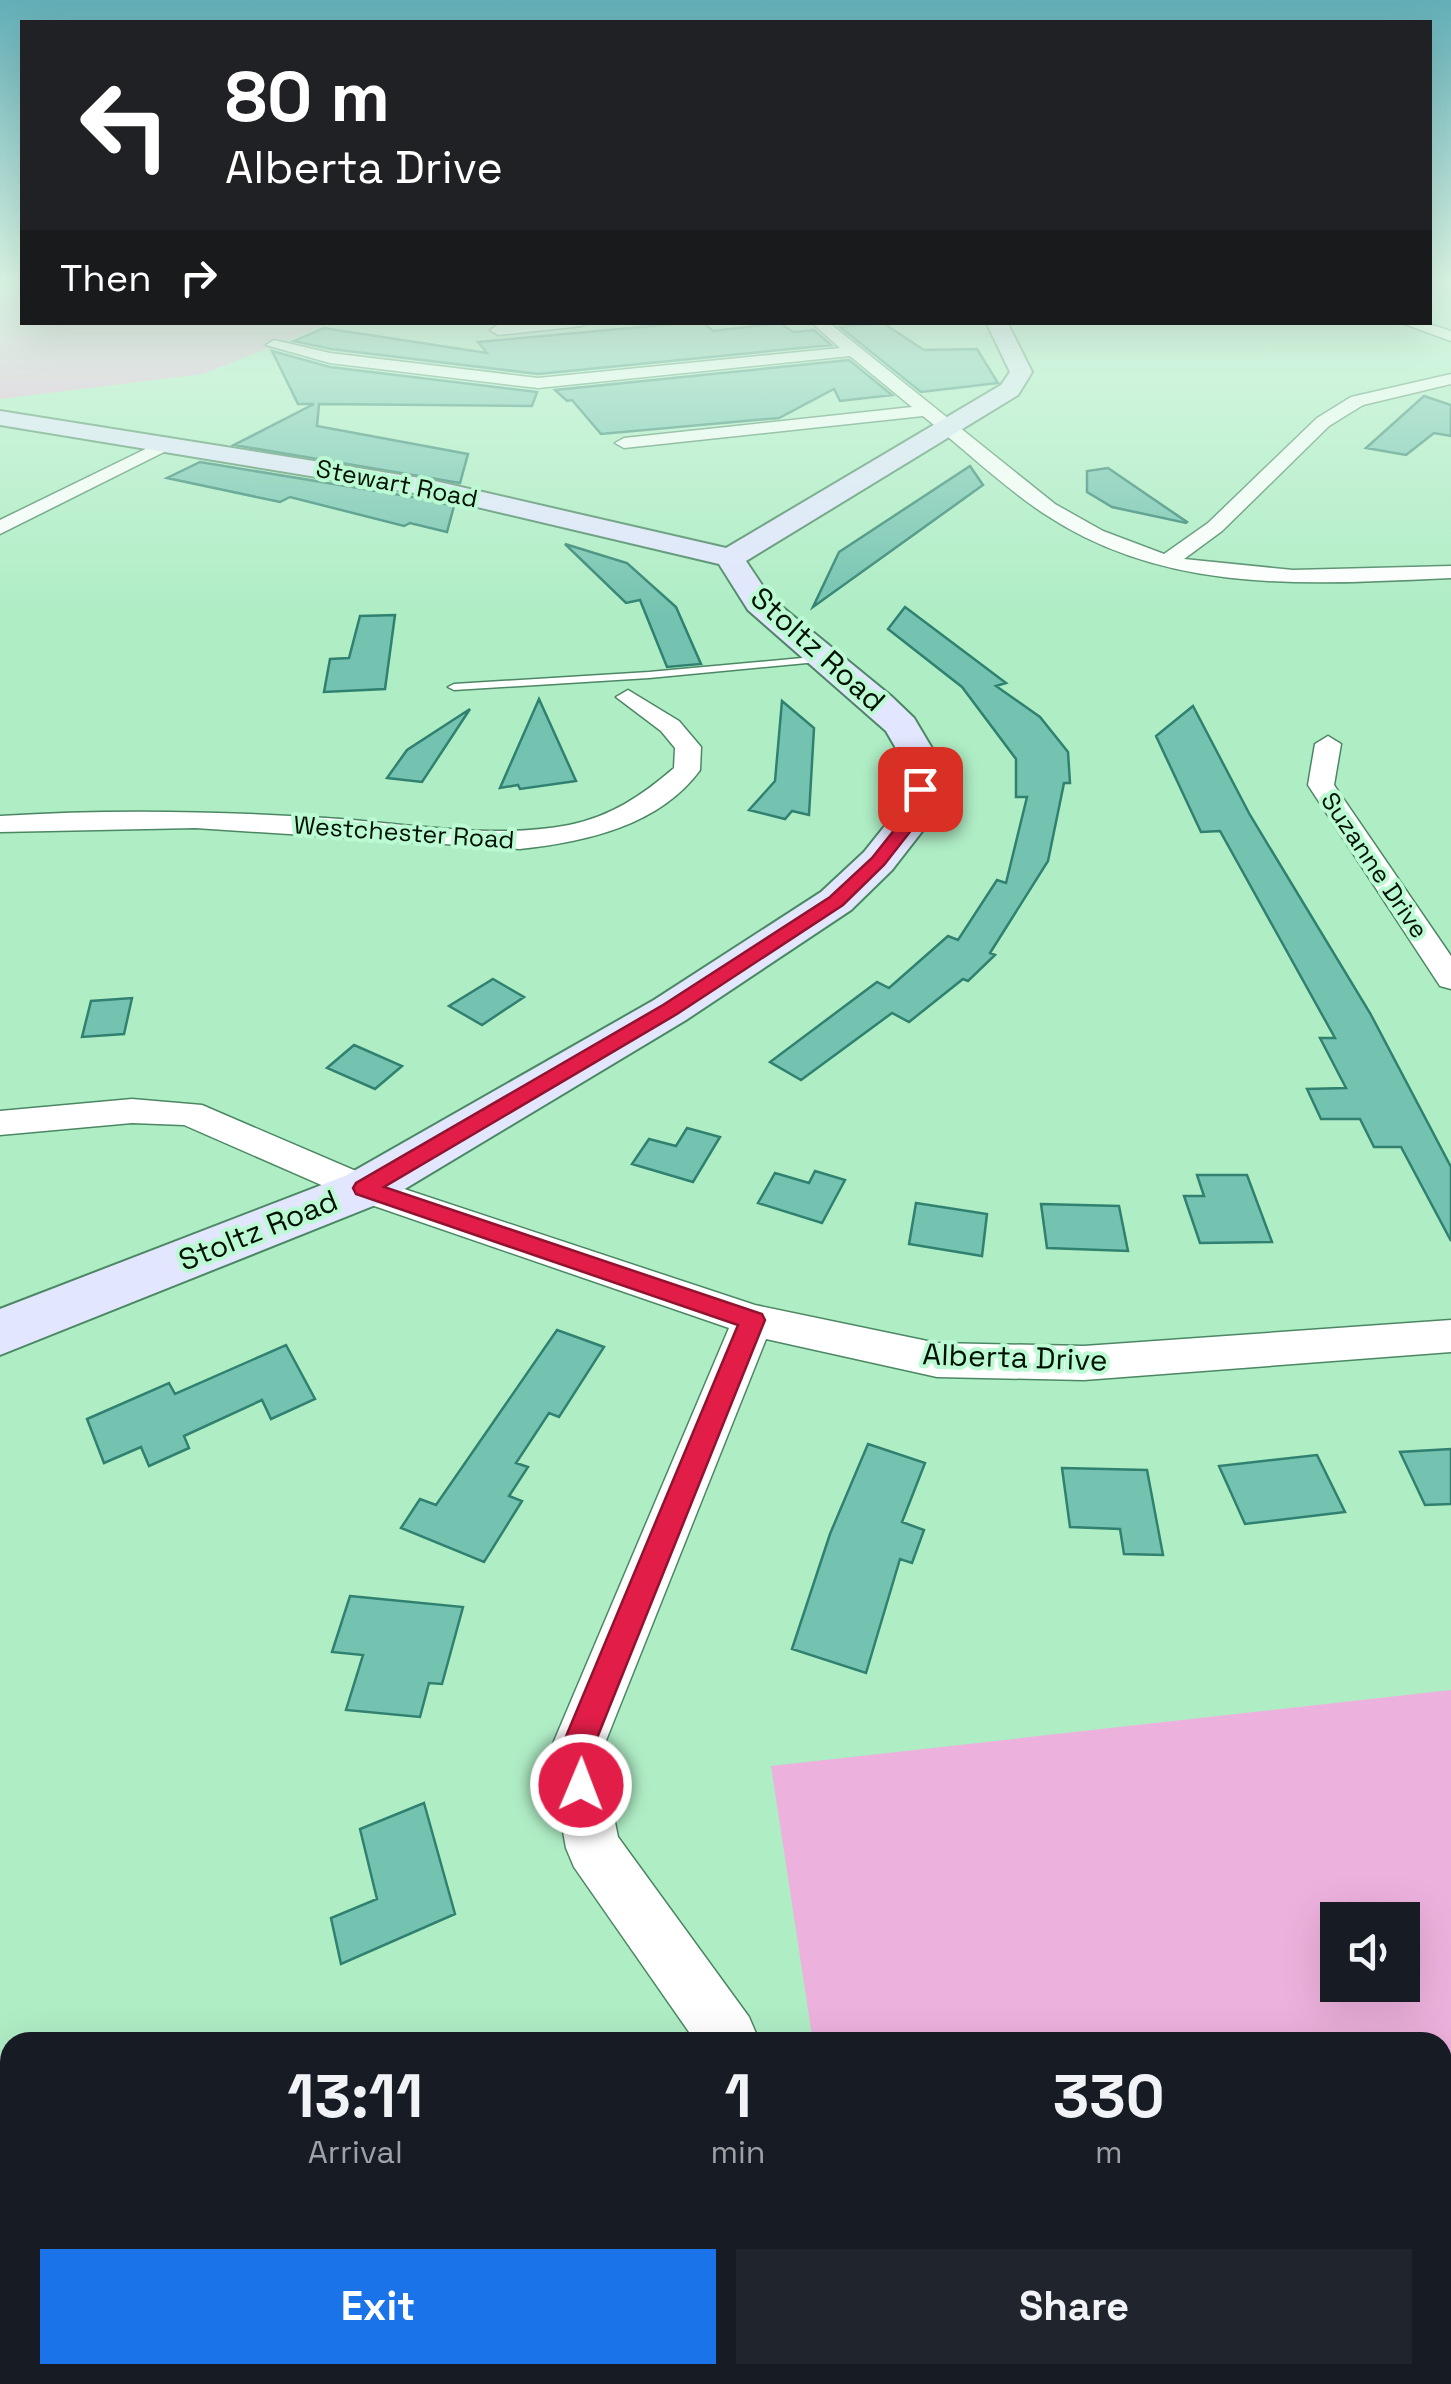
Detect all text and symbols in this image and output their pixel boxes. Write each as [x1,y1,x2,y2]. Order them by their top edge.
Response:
text: 80 m [225,52,390,141]
icon: left [60,60,190,190]
text: Alberta Drive [225,139,503,196]
icon: right [171,250,226,305]
text: Then [60,254,151,302]
street label: Stewart Road [314,452,480,514]
street label: Stoltz Road [742,578,894,720]
pin [878,747,963,832]
icon: arrive [893,762,948,817]
street label: Suzanne Drive [1314,786,1436,944]
street label: Westchester Road [293,808,515,856]
street label: Stoltz Road [173,1180,343,1280]
street label: Alberta Drive [922,1334,1108,1380]
position arrow [529,1733,633,1837]
map controls [1320,1902,1420,2002]
button: sound [1320,1902,1420,2002]
text: 13:11 [287,2058,423,2135]
text: 1 [724,2058,752,2135]
text: 330 [1053,2058,1165,2135]
text: Arrival [308,2132,403,2172]
text: min [710,2132,765,2172]
text: m [1095,2132,1122,2172]
button: Exit [40,2249,716,2364]
button: Share [736,2249,1412,2364]

